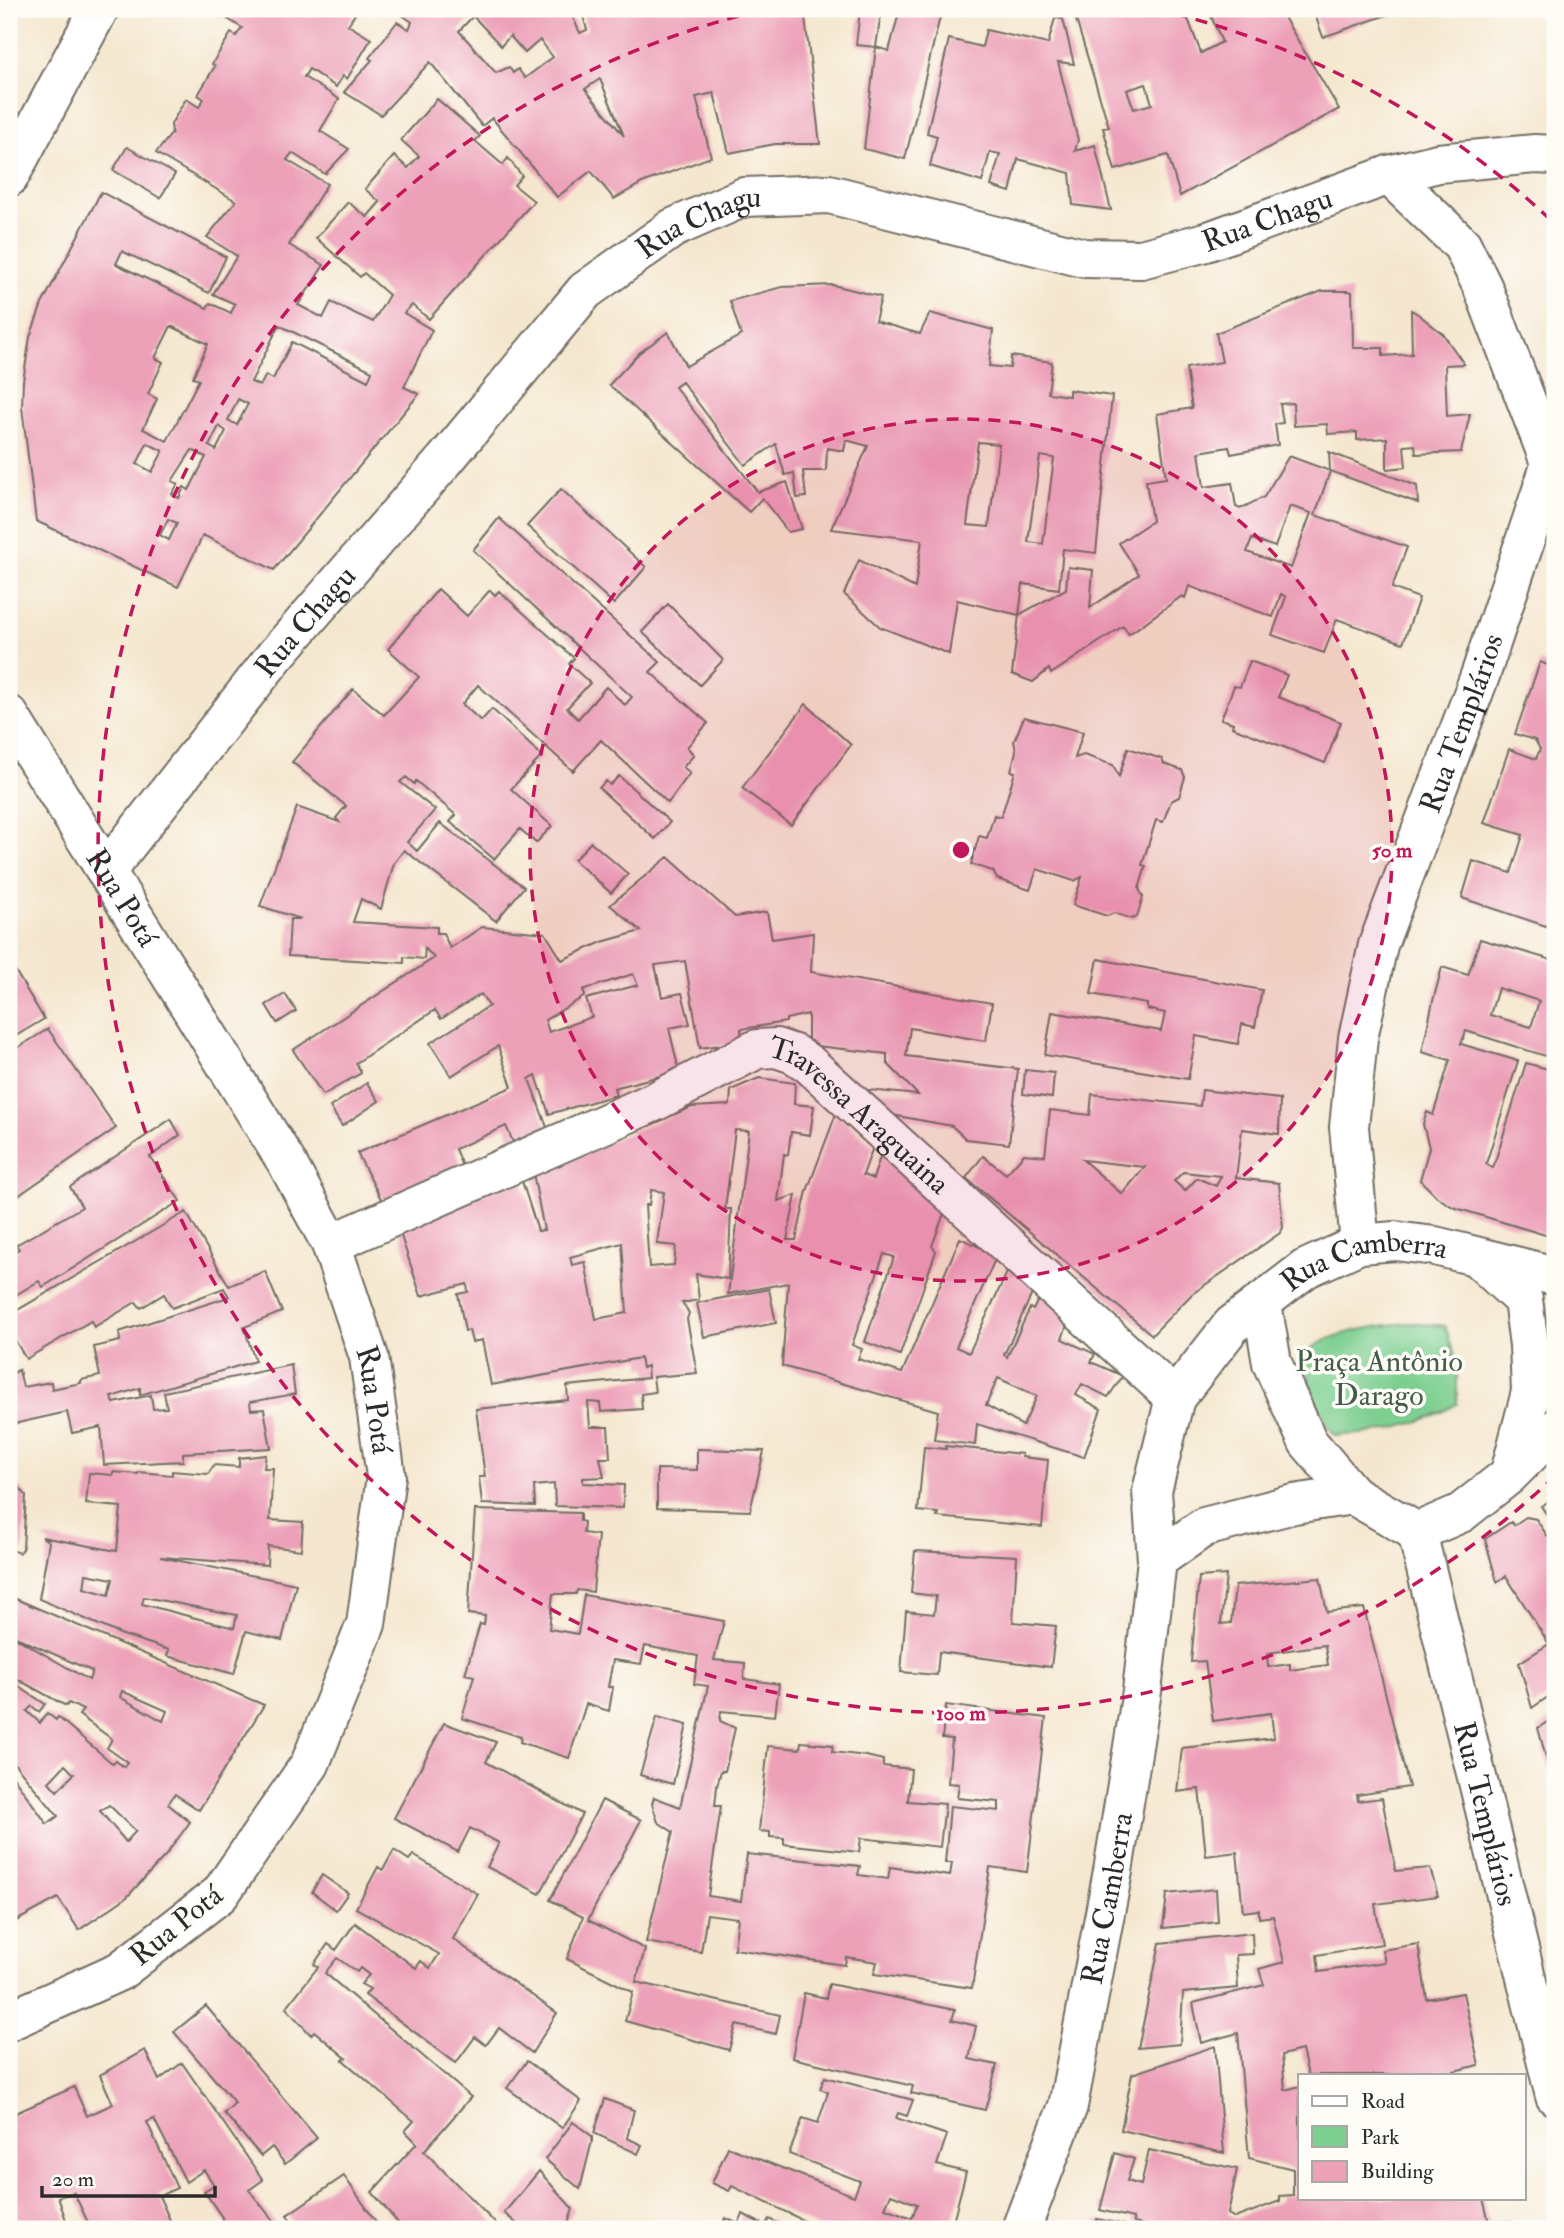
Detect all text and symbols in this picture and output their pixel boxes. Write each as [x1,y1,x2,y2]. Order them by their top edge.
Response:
street label: Rua Chagu [629,178,762,267]
street label: Rua Chagu [1197,179,1338,261]
street label: Rua Chagu [247,558,364,685]
street label: Rua Templários [1412,629,1512,818]
text: 50 m [1372,837,1413,864]
centre of rings [949,838,973,862]
street label: Rua Potá [78,842,167,954]
street label: Travessa Araguaina [764,1029,958,1203]
street label: Rua Camberra [1273,1223,1452,1300]
street label: Rua Potá [348,1341,401,1457]
park label: Praça Antônio Darago [1295,1343,1463,1414]
text: 100 m [936,1700,987,1727]
street label: Rua Templários [1445,1718,1526,1910]
street label: Rua Camberra [1074,1809,1141,1988]
street label: Rua Potá [122,1876,231,1974]
legend [1298,2074,1526,2200]
text: Road [1361,2088,1406,2115]
text: Park [1361,2124,1399,2151]
scale bar [42,2154,215,2198]
text: Building [1361,2158,1434,2185]
text: 20 m [52,2166,94,2193]

